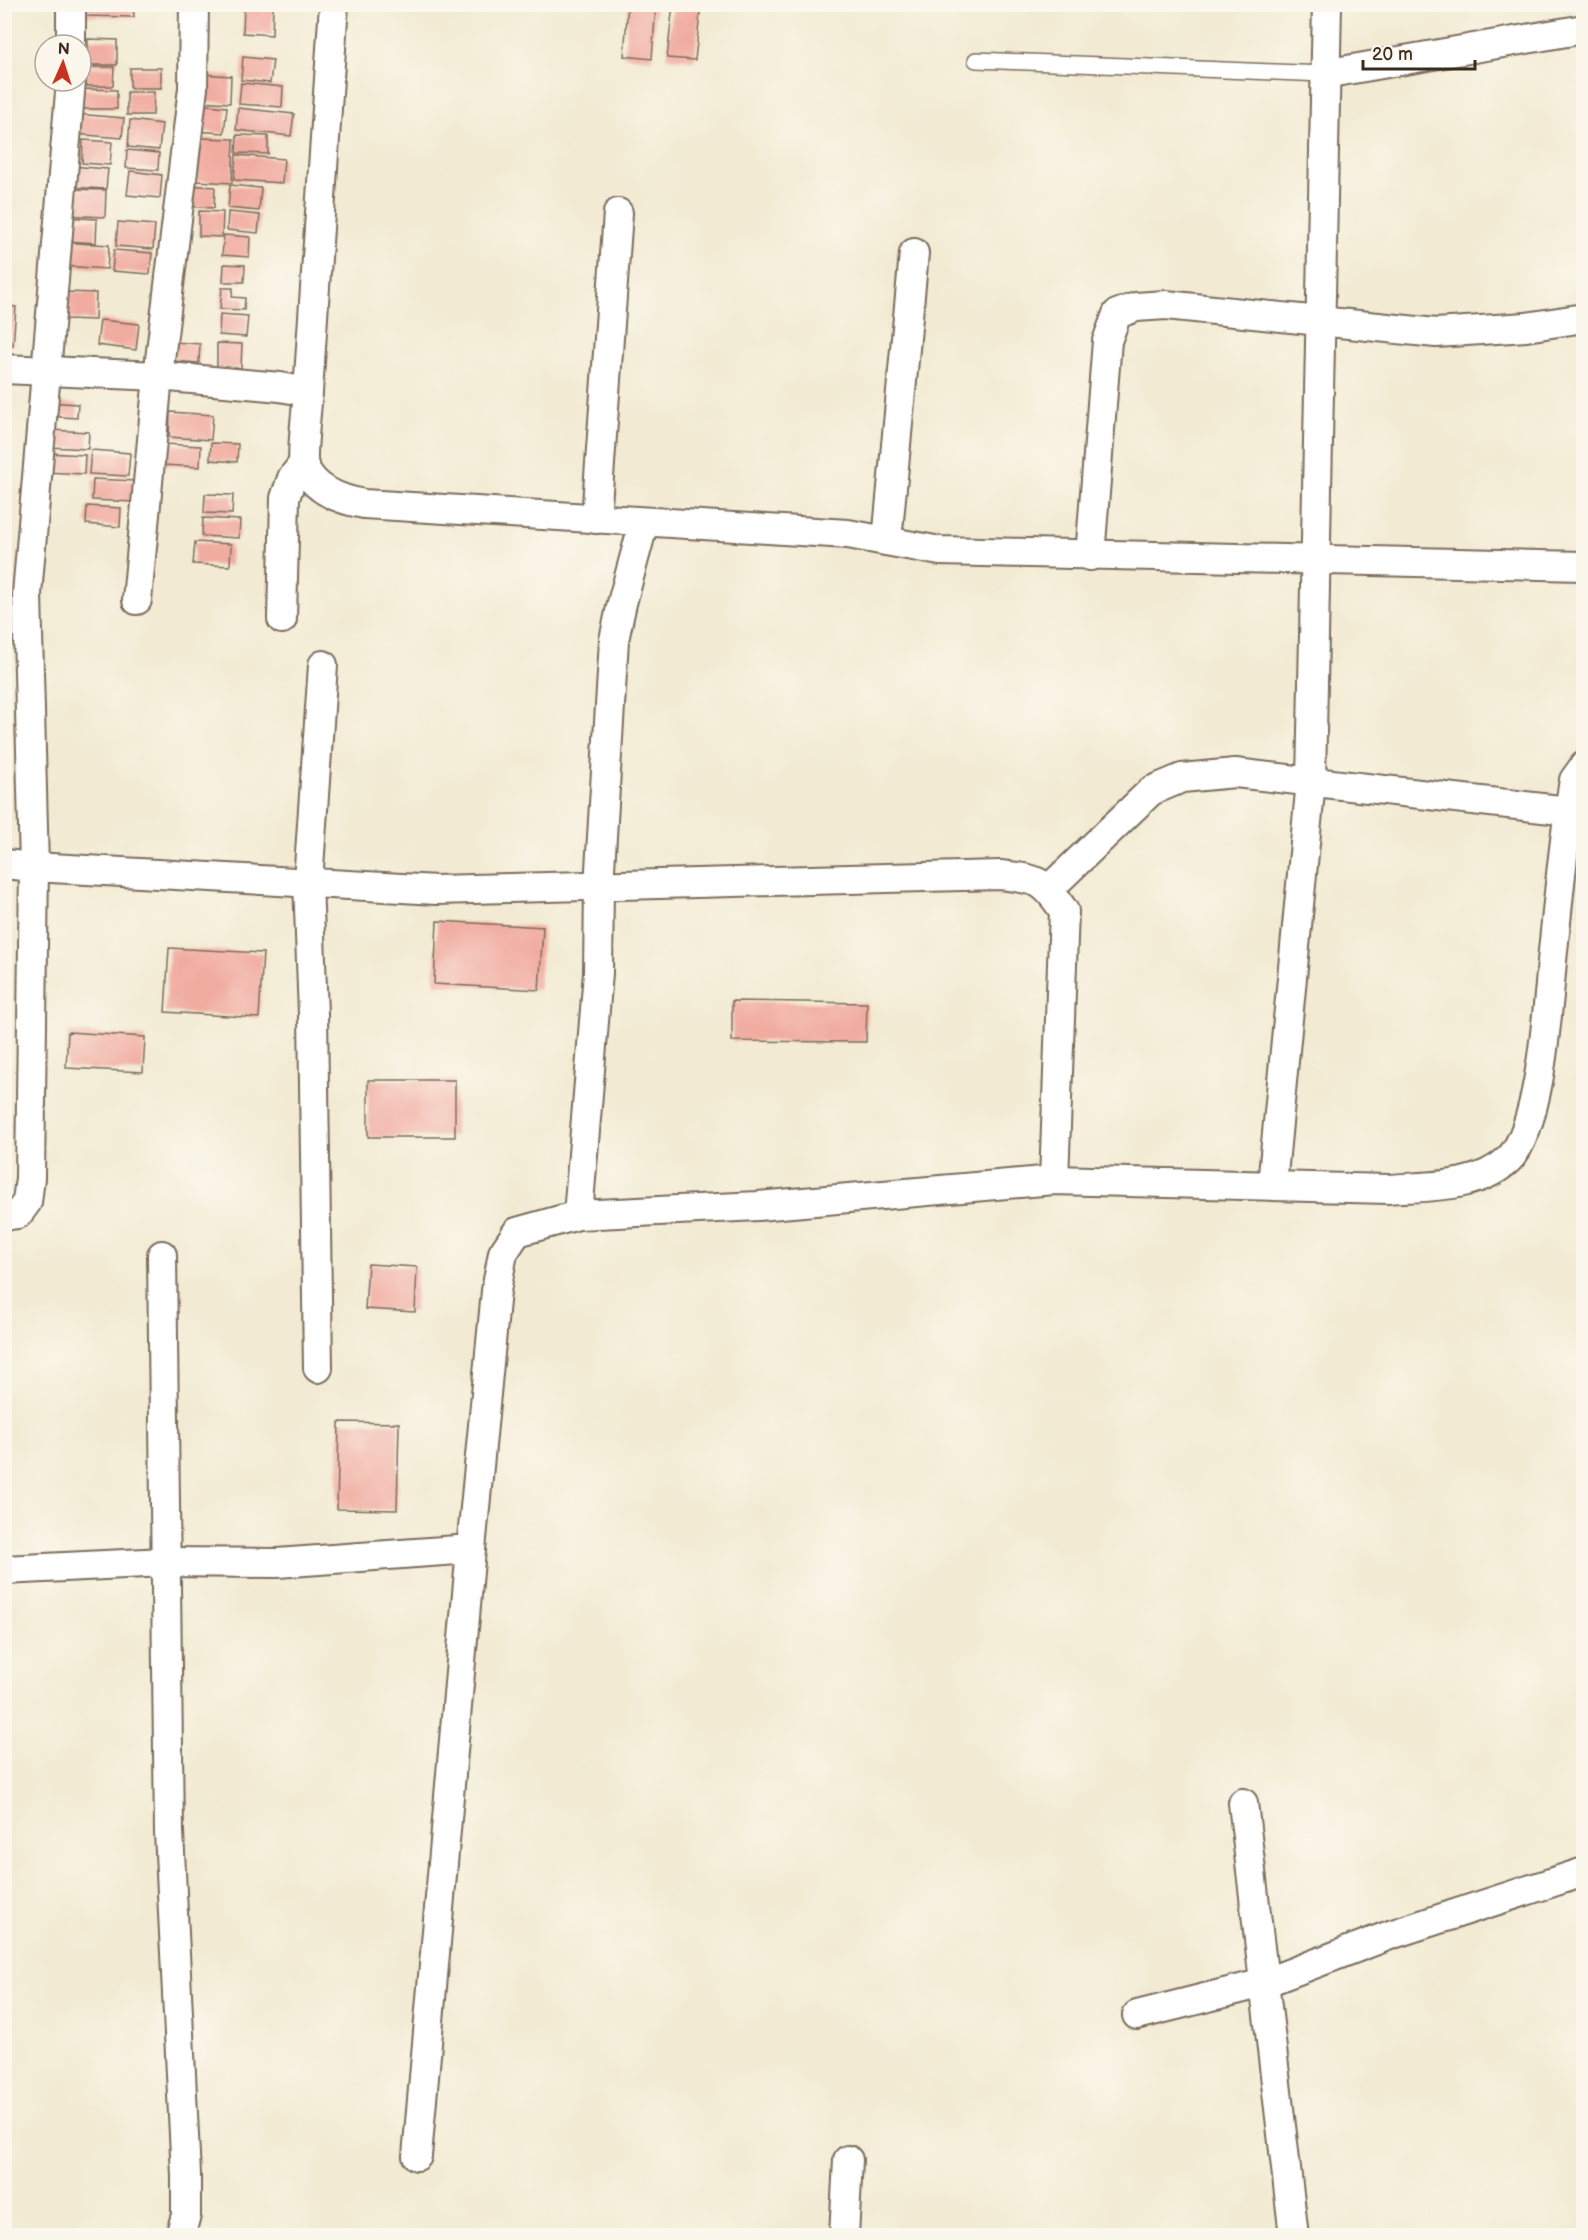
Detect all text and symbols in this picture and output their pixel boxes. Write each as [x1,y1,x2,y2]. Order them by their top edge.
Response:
north arrow [33,33,93,93]
scale bar [1363,33,1476,71]
text: N [57,40,70,59]
text: 20 m [1372,44,1413,65]

